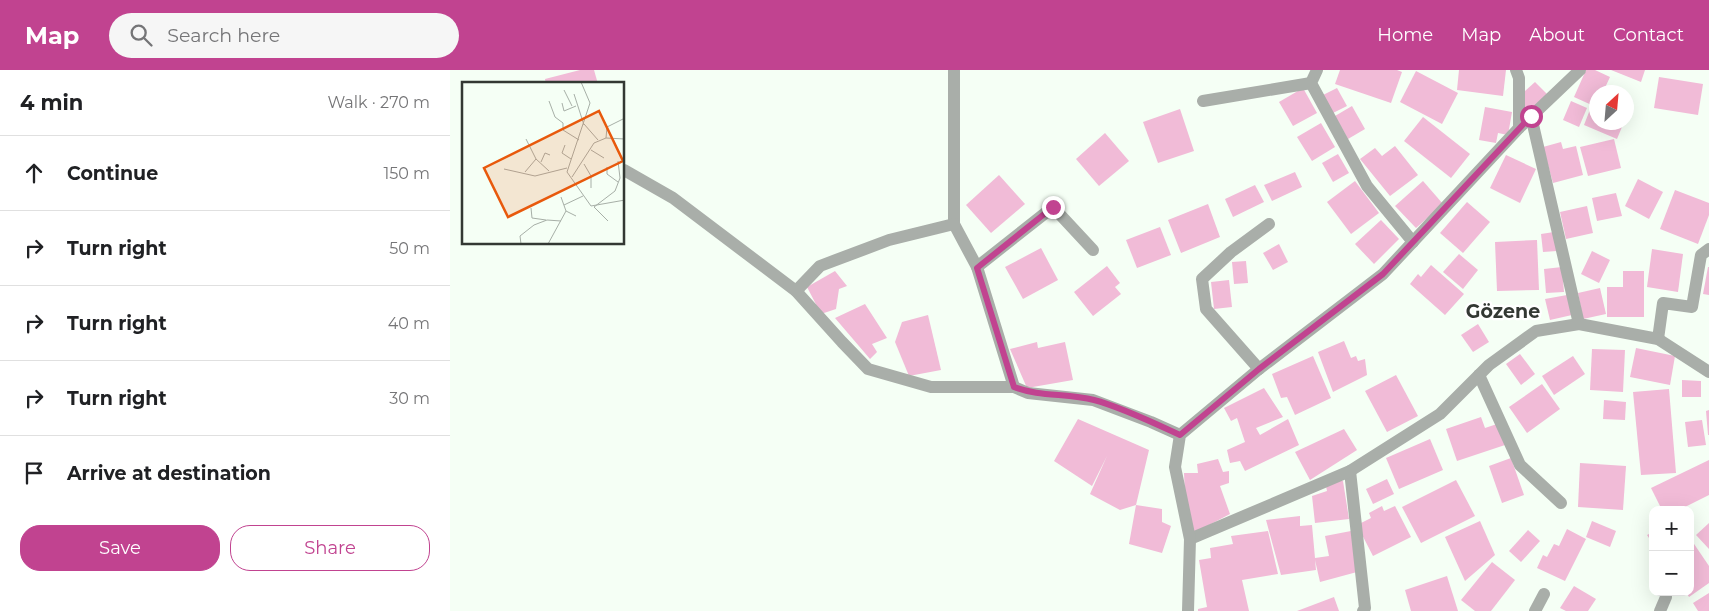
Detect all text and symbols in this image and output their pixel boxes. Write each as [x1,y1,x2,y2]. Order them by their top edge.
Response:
search box [109,13,459,58]
text: Map [25,21,79,50]
icon: search [127,21,155,49]
text: Search here [167,24,280,47]
text: Home [1377,24,1433,46]
text: Map [1461,24,1501,46]
text: About [1529,24,1585,46]
text: Contact [1613,24,1684,46]
inset map [462,82,625,245]
north arrow [1589,85,1634,130]
text: 4 min [20,90,83,115]
text: Walk · 270 m [327,93,430,112]
route start [1520,105,1543,128]
icon: ahead [20,159,48,187]
text: Continue [67,162,158,185]
text: 150 m [383,164,430,183]
route end [1042,196,1065,219]
icon: right [20,234,48,262]
text: Turn right [67,237,167,260]
text: 50 m [389,239,430,258]
district label: Gözene [1466,300,1540,323]
icon: right [20,309,48,337]
text: Turn right [67,312,167,335]
text: 40 m [388,314,430,333]
icon: right [20,384,48,412]
text: Turn right [67,387,167,410]
text: 30 m [389,389,430,408]
icon: arrive [20,459,48,487]
text: Arrive at destination [67,462,271,485]
map controls [1649,506,1694,596]
button: + [1649,506,1694,551]
button: Save [20,525,220,571]
button: Share [230,525,430,571]
button: − [1649,551,1694,596]

